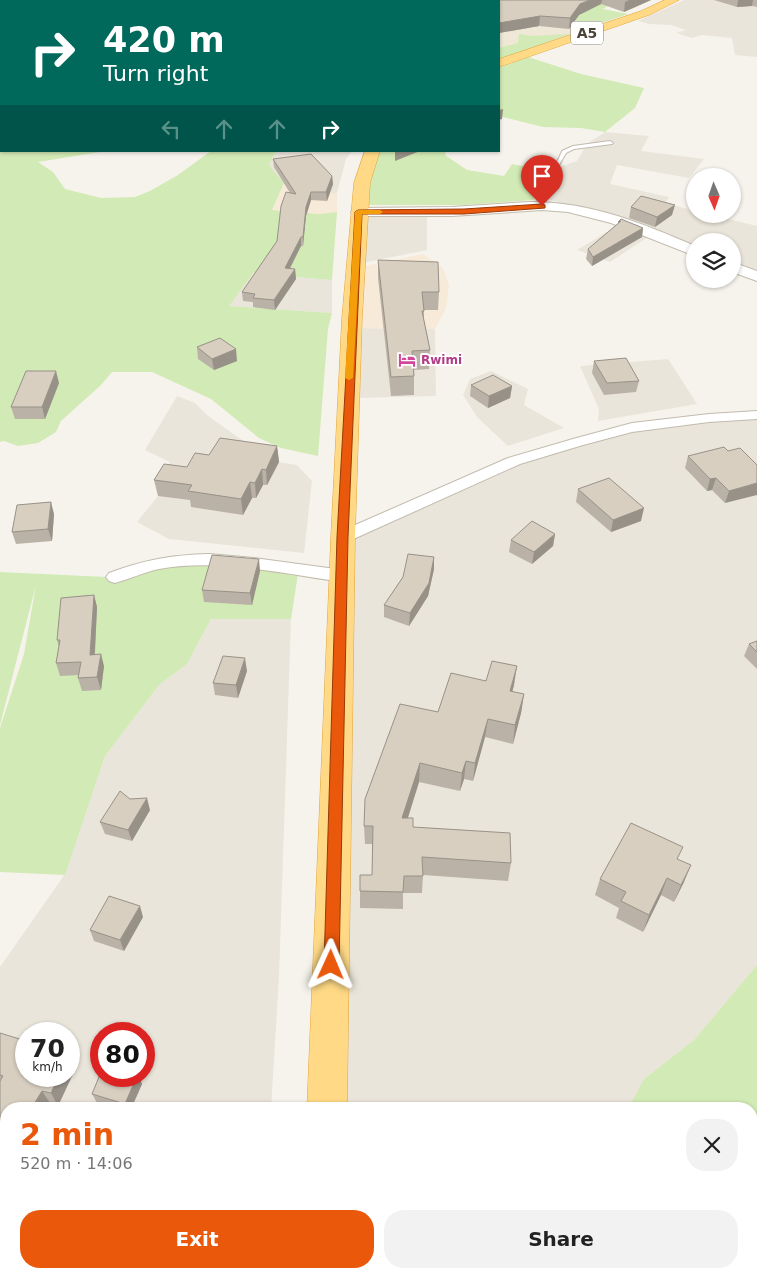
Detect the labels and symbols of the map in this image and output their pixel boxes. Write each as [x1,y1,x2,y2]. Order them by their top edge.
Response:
road number: A5 [571,22,603,44]
pin [521,155,563,206]
north arrow [686,168,741,222]
hotel icon: Rwimi [397,350,417,370]
place label: Rwimi [421,353,462,367]
position arrow [304,938,356,990]
speed limit sign: 80 [90,1022,155,1087]

